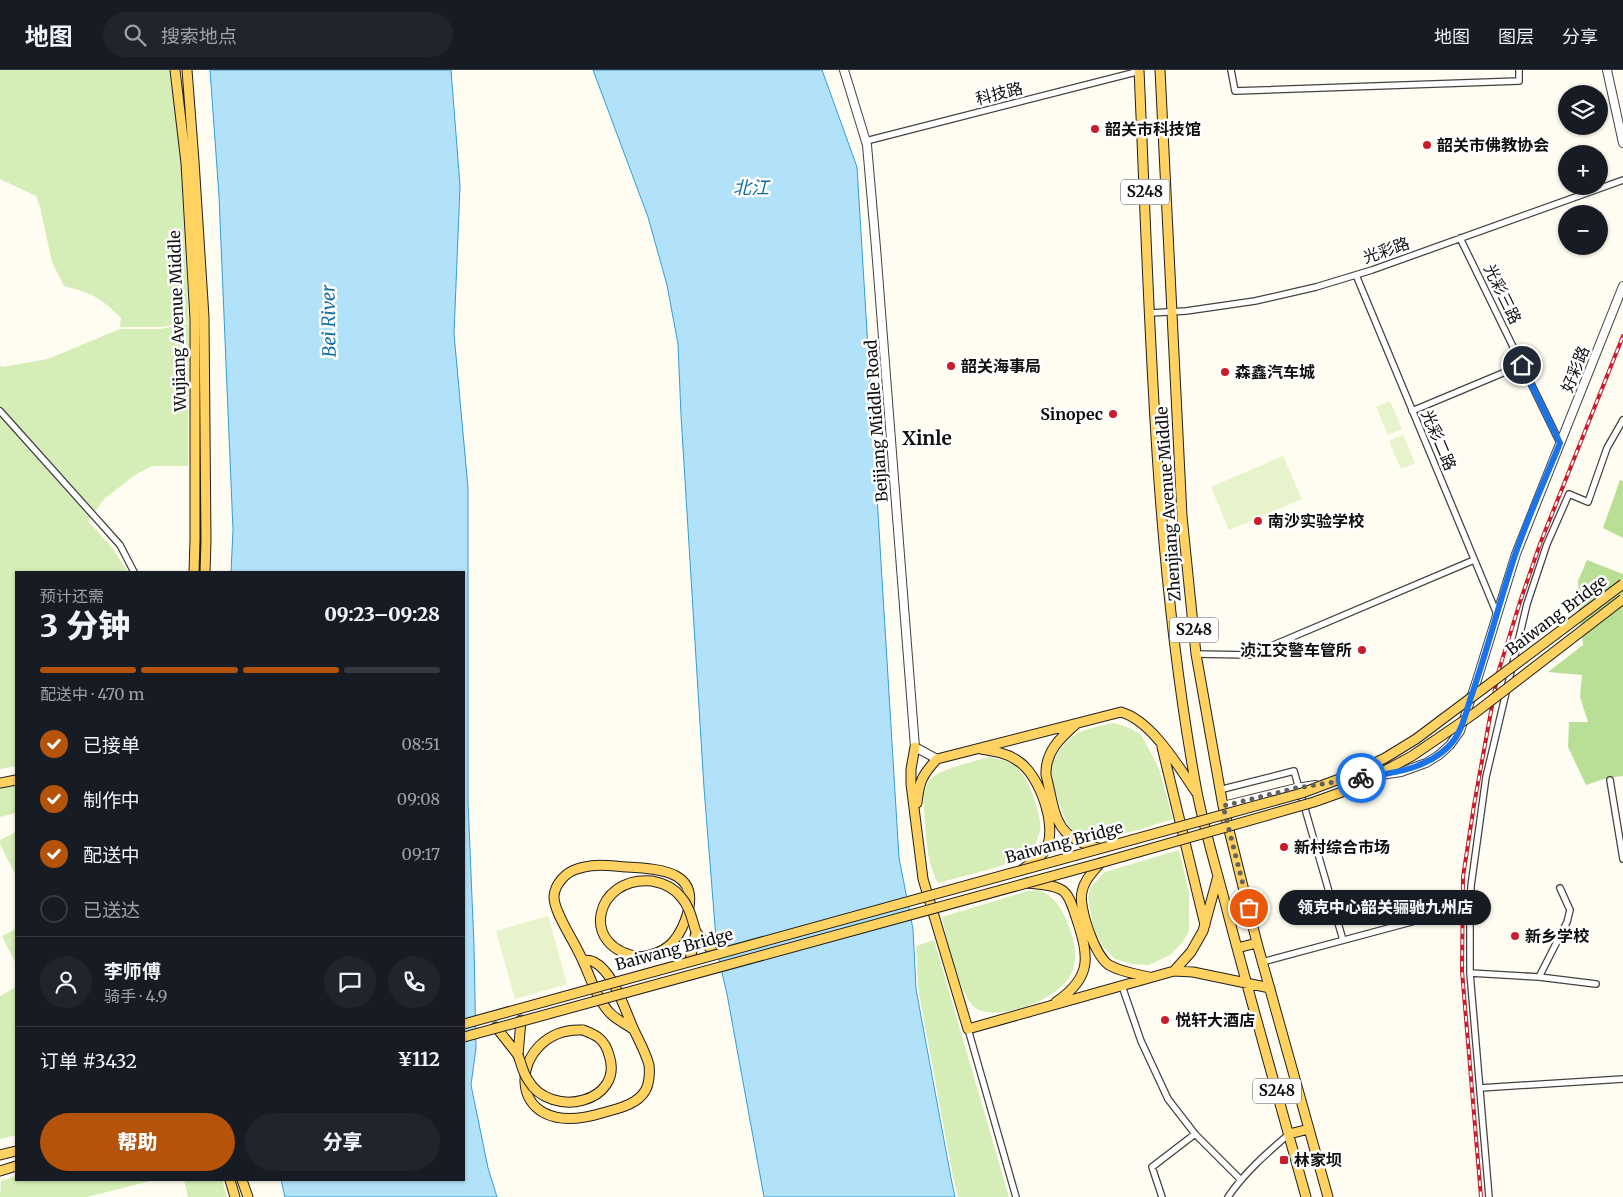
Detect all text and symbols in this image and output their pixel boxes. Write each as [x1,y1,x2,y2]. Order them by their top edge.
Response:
search box [103,12,453,57]
text: 地图 [25,21,73,52]
icon: search [121,21,149,49]
text: 搜索地点 [161,24,237,48]
text: 地图 [1434,25,1470,48]
text: 图层 [1498,25,1534,48]
text: 分享 [1562,25,1598,48]
street label: 科技路 [973,77,1025,109]
map controls [1558,85,1608,255]
button: layers [1558,85,1608,135]
place label: 韶关市科技馆 [1105,119,1201,139]
marker: 韶关市科技馆 [1089,123,1101,135]
place label: 韶关市佛教协会 [1437,135,1549,155]
marker: 韶关市佛教协会 [1421,139,1433,151]
button: + [1558,145,1608,195]
water label: 北江 [733,176,771,199]
road number: S248 [1121,180,1169,204]
button: − [1558,205,1608,255]
street label: Wujiang Avenue Middle [164,230,190,413]
street label: 光彩路 [1360,233,1412,267]
street label: 光彩三路 [1480,261,1526,327]
water label: Bei River [316,284,341,357]
street label: Beijiang Middle Road [860,339,892,503]
street label: 好彩路 [1557,343,1593,395]
pin [1501,344,1543,386]
icon: home [1508,351,1536,379]
place label: 韶关海事局 [961,356,1041,376]
marker: 韶关海事局 [945,360,957,372]
place label: 森鑫汽车城 [1235,362,1315,382]
marker: 森鑫汽车城 [1219,366,1231,378]
place label: Sinopec [1040,404,1103,424]
street label: Zhenjiang Avenue Middle [1151,406,1185,602]
street label: 光彩二路 [1417,407,1461,473]
marker: Sinopec [1107,408,1119,420]
district label: Xinle [902,426,952,450]
place label: 南沙实验学校 [1268,511,1365,531]
marker: 南沙实验学校 [1252,515,1264,527]
street label: Baiwang Bridge [1502,571,1610,659]
text: 预计还需 [40,586,104,606]
text: 09:23–09:28 [324,602,440,626]
text: 3 分钟 [40,606,130,646]
road number: S248 [1170,618,1218,642]
place label: 浈江交警车管所 [1240,640,1352,660]
marker: 浈江交警车管所 [1356,644,1368,656]
text: 配送中 · 470 m [40,684,144,704]
icon: check [40,730,68,758]
text: 已接单 [83,733,140,757]
text: 08:51 [401,734,440,754]
courier [1336,753,1386,803]
icon: bike [1347,764,1375,792]
icon: check [40,785,68,813]
text: 制作中 [83,788,140,812]
text: 09:08 [397,789,440,809]
street label: Baiwang Bridge [1003,817,1125,867]
place label: 新村综合市场 [1294,837,1390,857]
icon: check [40,840,68,868]
marker: 新村综合市场 [1278,841,1290,853]
text: 配送中 [83,843,140,867]
text: 09:17 [402,844,440,864]
pin [1228,887,1270,929]
callout: 领克中心韶关骊驰九州店 [1279,890,1492,926]
icon: bag [1235,894,1263,922]
text: 领克中心韶关骊驰九州店 [1297,897,1473,917]
text: 已送达 [83,898,140,922]
street label: Baiwang Bridge [613,924,735,974]
place label: 新乡学校 [1525,926,1590,946]
marker: 新乡学校 [1509,930,1521,942]
button: person [40,956,92,1008]
button: chat [324,956,376,1008]
button: phone [388,956,440,1008]
text: 李师傅 [104,959,161,983]
text: 骑手 · 4.9 [104,986,167,1006]
place label: 悦轩大酒店 [1175,1010,1255,1030]
marker: 悦轩大酒店 [1159,1014,1171,1026]
text: ¥112 [397,1047,440,1071]
text: 订单 #3432 [40,1049,137,1073]
road number: S248 [1253,1078,1301,1104]
button: 帮助 [40,1113,235,1171]
button: 分享 [245,1113,440,1171]
place label: 林家坝 [1294,1150,1342,1170]
marker: 林家坝 [1278,1154,1290,1166]

